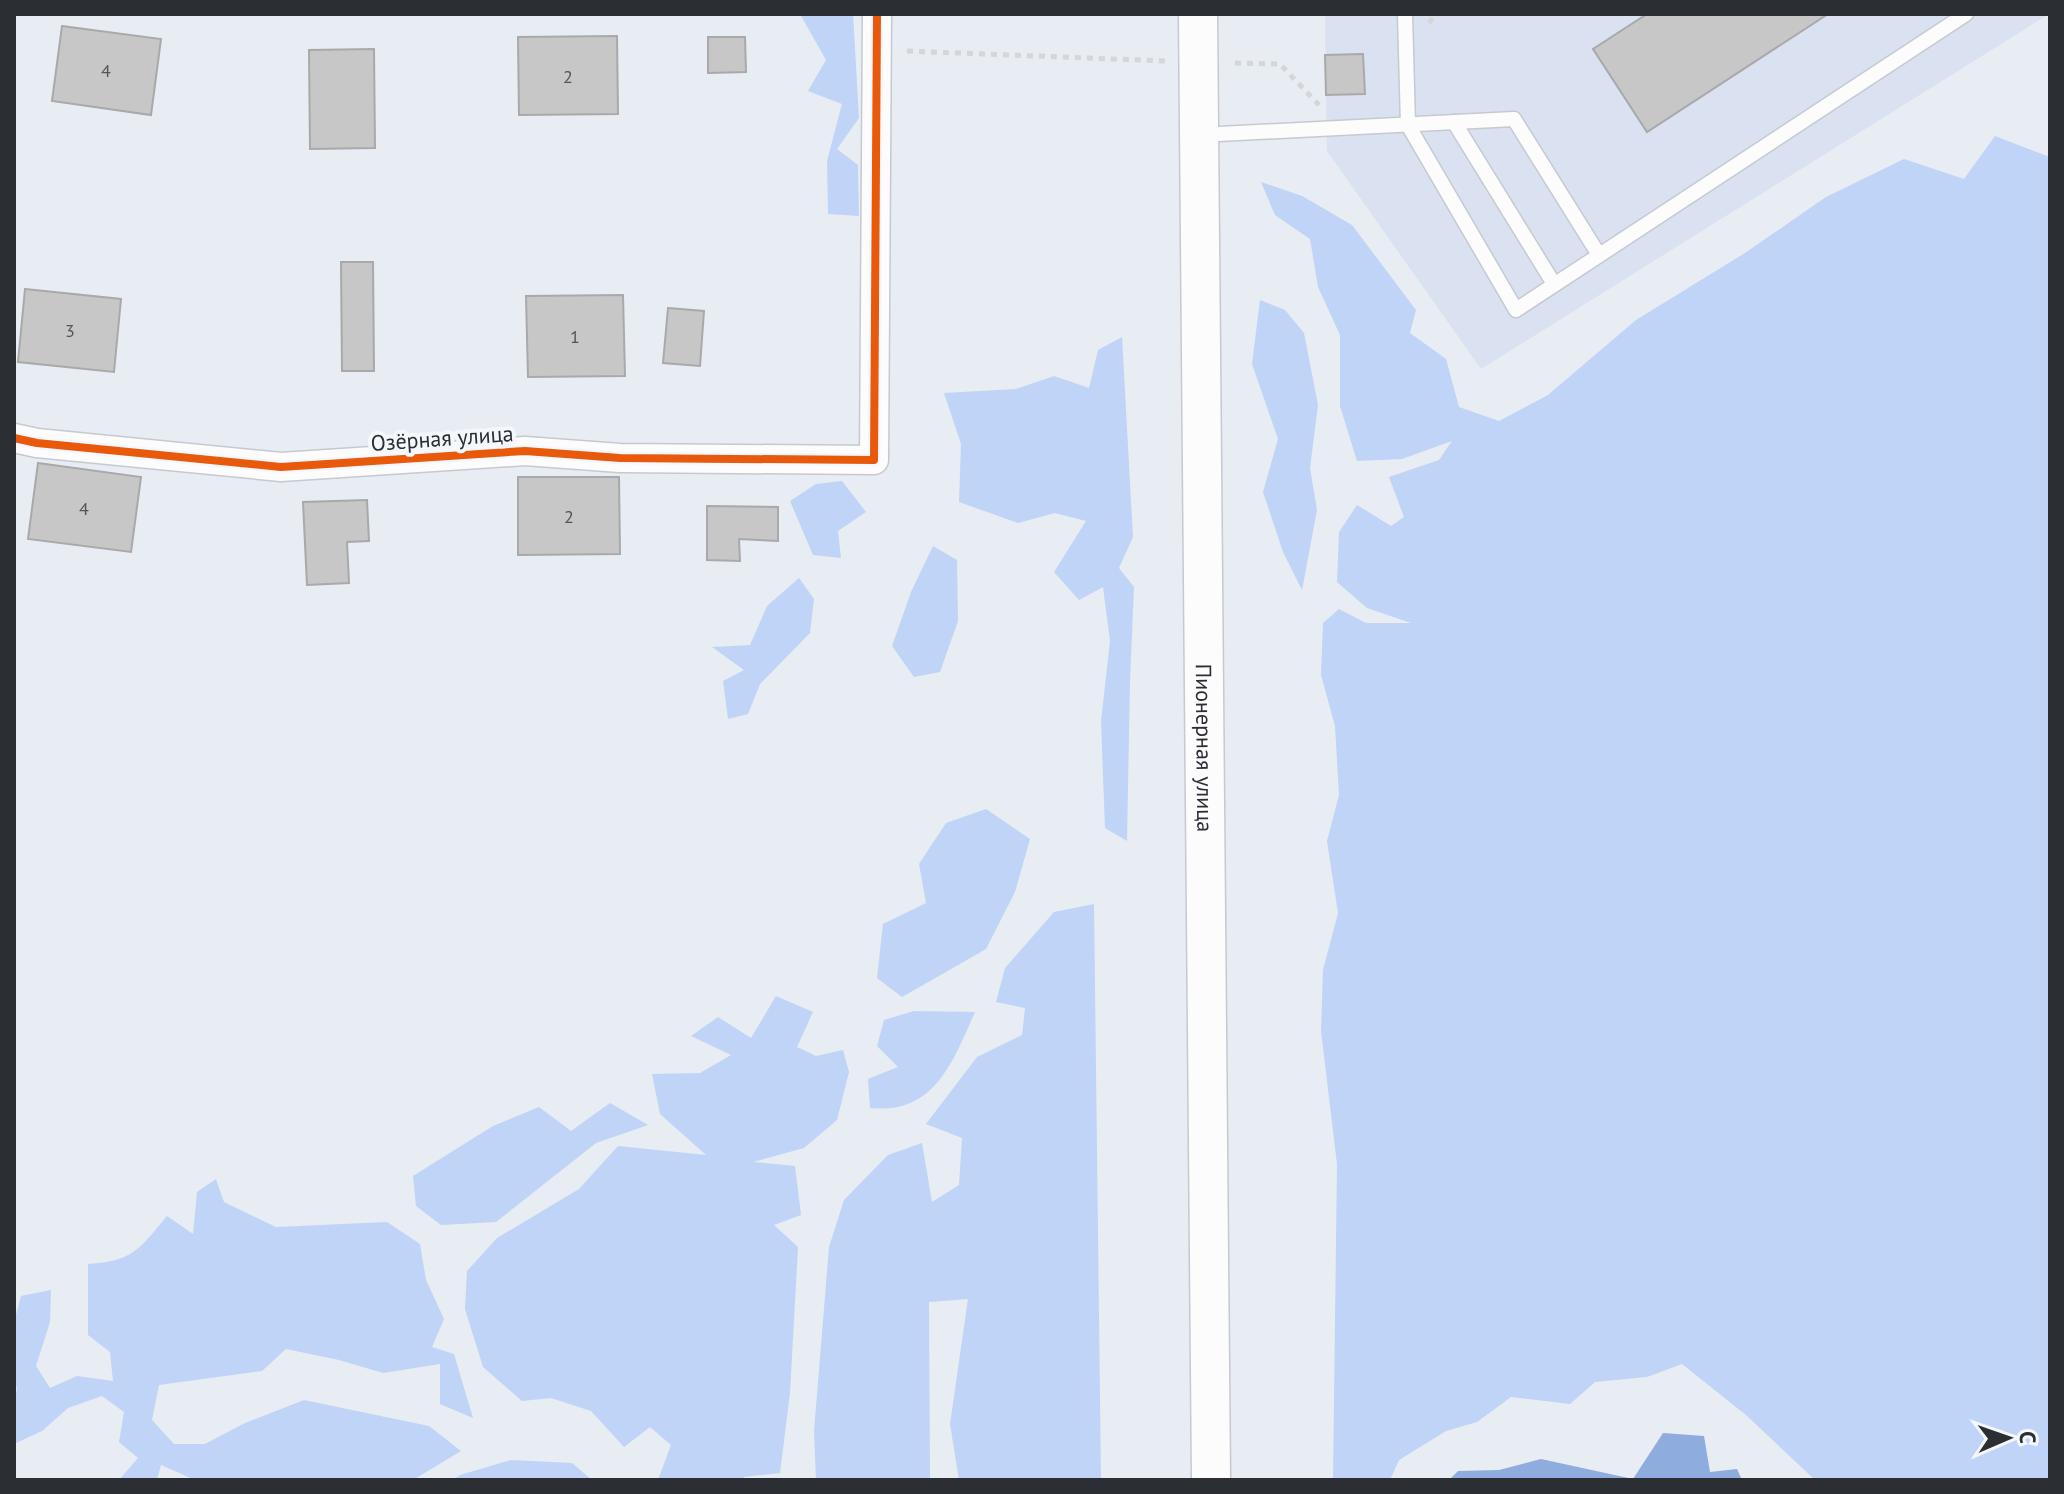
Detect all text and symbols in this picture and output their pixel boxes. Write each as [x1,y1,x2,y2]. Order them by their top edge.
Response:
house number: 4 [101,59,111,82]
house number: 2 [563,65,573,88]
house number: 3 [65,319,75,342]
house number: 1 [570,325,580,348]
street label: Озёрная улица [370,419,514,457]
house number: 4 [79,497,89,520]
house number: 2 [564,505,574,528]
street label: Пионерная улица [1190,664,1219,832]
north arrow [1968,1398,2048,1478]
text: С [2014,1431,2042,1444]

